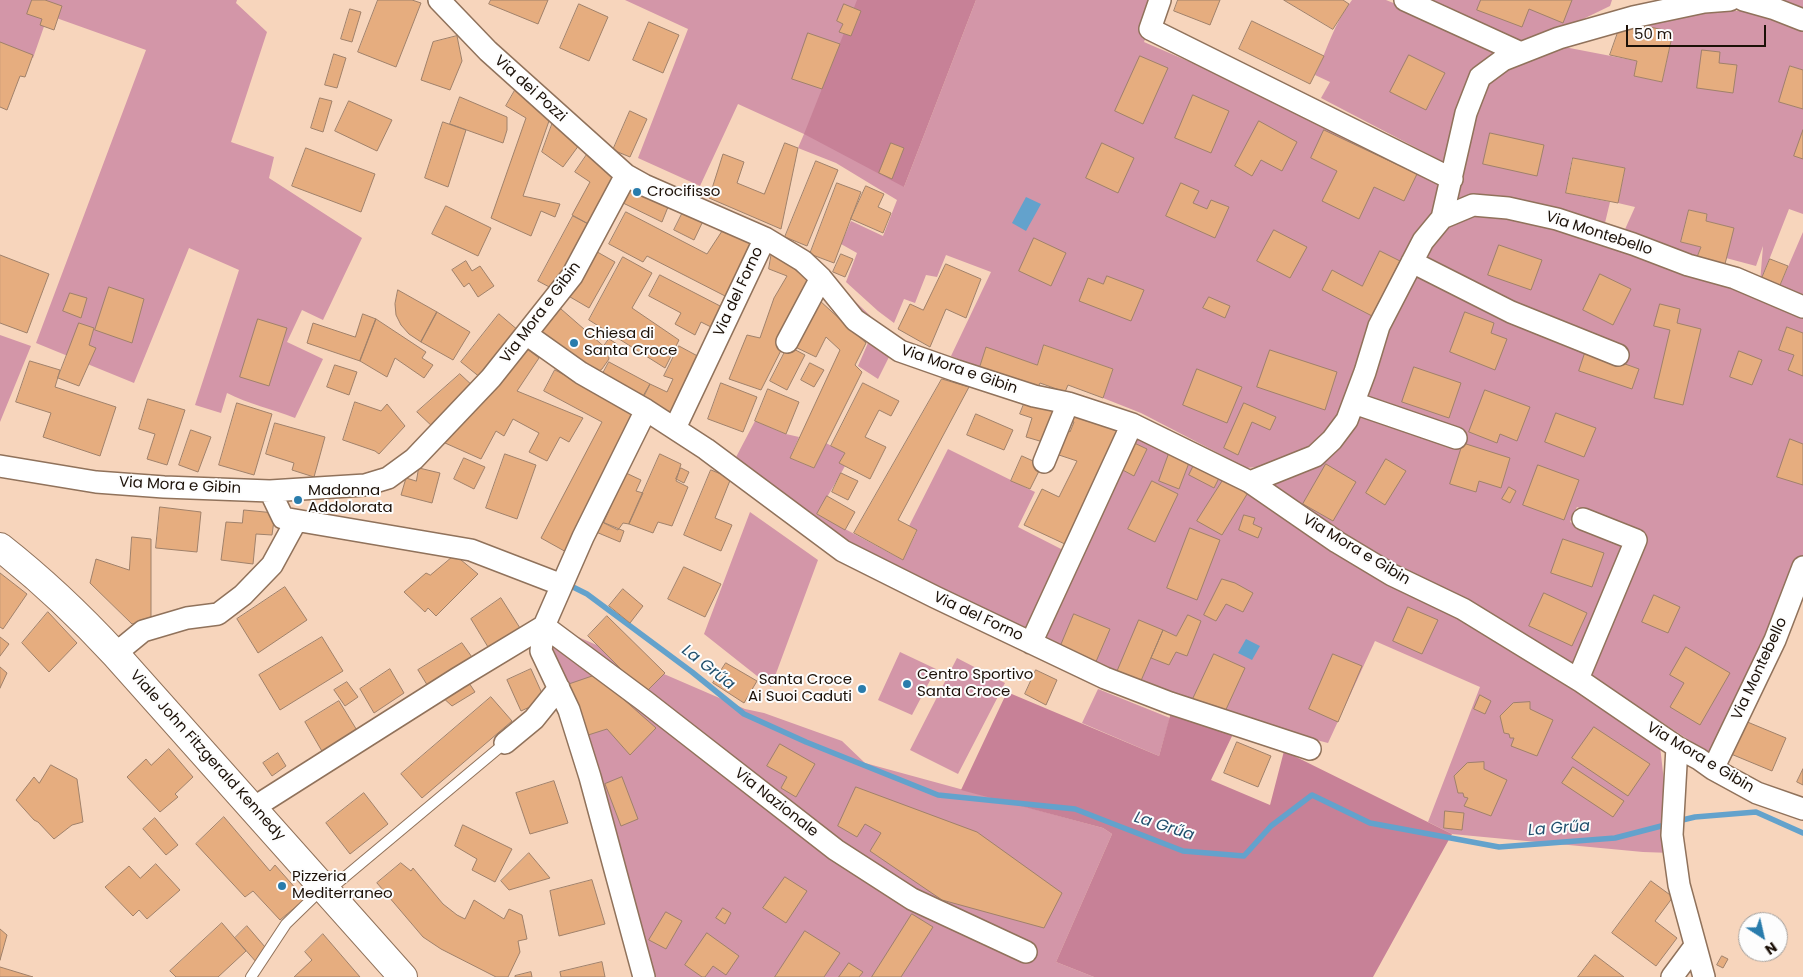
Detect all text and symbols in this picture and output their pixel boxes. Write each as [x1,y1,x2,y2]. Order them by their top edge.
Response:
scale bar [1628,15,1768,47]
text: 50 m [1634,23,1672,44]
street label: Via dei Pozzi [490,52,570,126]
place label: Crocifisso [647,183,720,201]
marker: Crocifisso [631,186,643,198]
street label: Via Montebello [1543,208,1655,260]
street label: Via del Forno [710,244,768,340]
street label: Via Mora e Gibin [497,259,585,367]
place label: Chiesa di Santa Croce [584,325,677,360]
marker: Chiesa di Santa Croce [568,337,580,349]
street label: Via Mora e Gibin [898,342,1020,398]
street label: Via Mora e Gibin [118,474,242,498]
place label: Madonna Addolorata [308,482,393,517]
marker: Madonna Addolorata [292,494,304,506]
street label: Via Mora e Gibin [1299,511,1413,589]
street label: Via del Forno [930,588,1026,646]
street label: Via Montebello [1728,615,1792,723]
water label: La Grűa [678,641,738,695]
place label: Centro Sportivo Santa Croce [917,666,1033,701]
street label: Viale John Fitzgerald Kennedy [125,667,289,845]
place label: Santa Croce Ai Suoi Caduti [748,671,852,706]
marker: Centro Sportivo Santa Croce [901,678,913,690]
marker: Santa Croce Ai Suoi Caduti [856,683,868,695]
street label: Via Mora e Gibin [1643,719,1757,797]
street label: Via Nazionale [730,765,822,841]
water label: La Grűa [1132,808,1196,846]
water label: La Grűa [1527,817,1591,841]
place label: Pizzeria Mediterraneo [292,868,393,903]
marker: Pizzeria Mediterraneo [276,880,288,892]
north arrow [1738,912,1788,962]
text: N [1761,937,1781,960]

